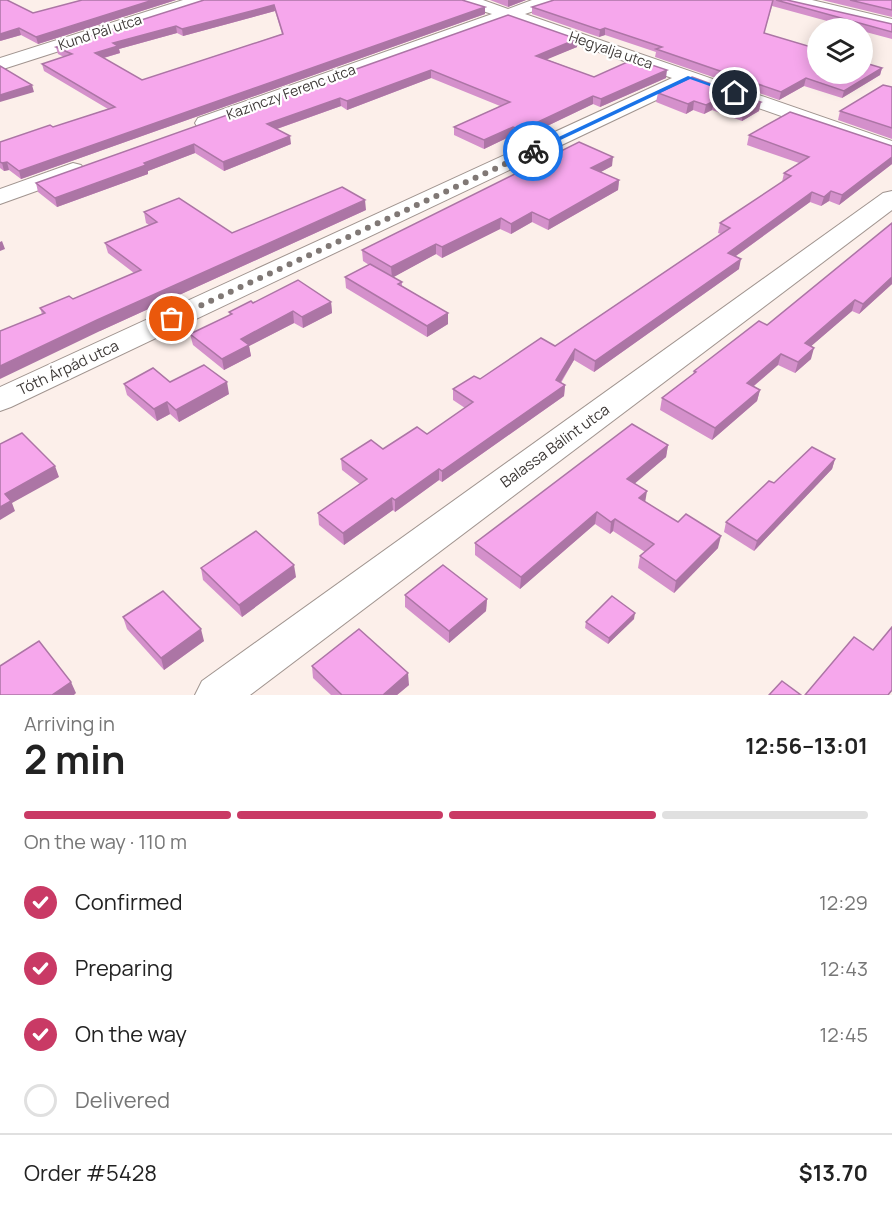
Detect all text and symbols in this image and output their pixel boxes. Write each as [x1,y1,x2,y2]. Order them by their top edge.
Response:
street label: Kund Pál utca [56,9,144,54]
map controls [807,18,873,84]
button: layers [807,18,873,84]
street label: Hegyalja utca [567,26,656,73]
street label: Kazinczy Ferenc utca [224,59,358,124]
pin [709,67,760,118]
icon: home [718,76,751,109]
courier [503,121,563,181]
icon: bike [517,135,550,168]
pin [146,293,197,344]
icon: bag [155,302,188,335]
street label: Tóth Árpád utca [14,335,122,400]
street label: Balassa Bálint utca [496,399,614,492]
text: Arriving in [24,710,115,737]
text: 12:56–13:01 [745,731,868,761]
text: 2 min [24,732,125,786]
text: On the way · 110 m [24,828,187,855]
icon: check [24,886,57,919]
text: Confirmed [75,887,183,917]
text: 12:29 [819,889,868,916]
icon: check [24,952,57,985]
text: Preparing [75,953,173,983]
text: 12:43 [820,955,868,982]
icon: check [24,1018,57,1051]
text: On the way [75,1019,187,1049]
text: 12:45 [819,1021,868,1048]
text: Delivered [75,1085,170,1115]
text: Order #5428 [24,1158,157,1188]
text: $13.70 [799,1158,868,1188]

